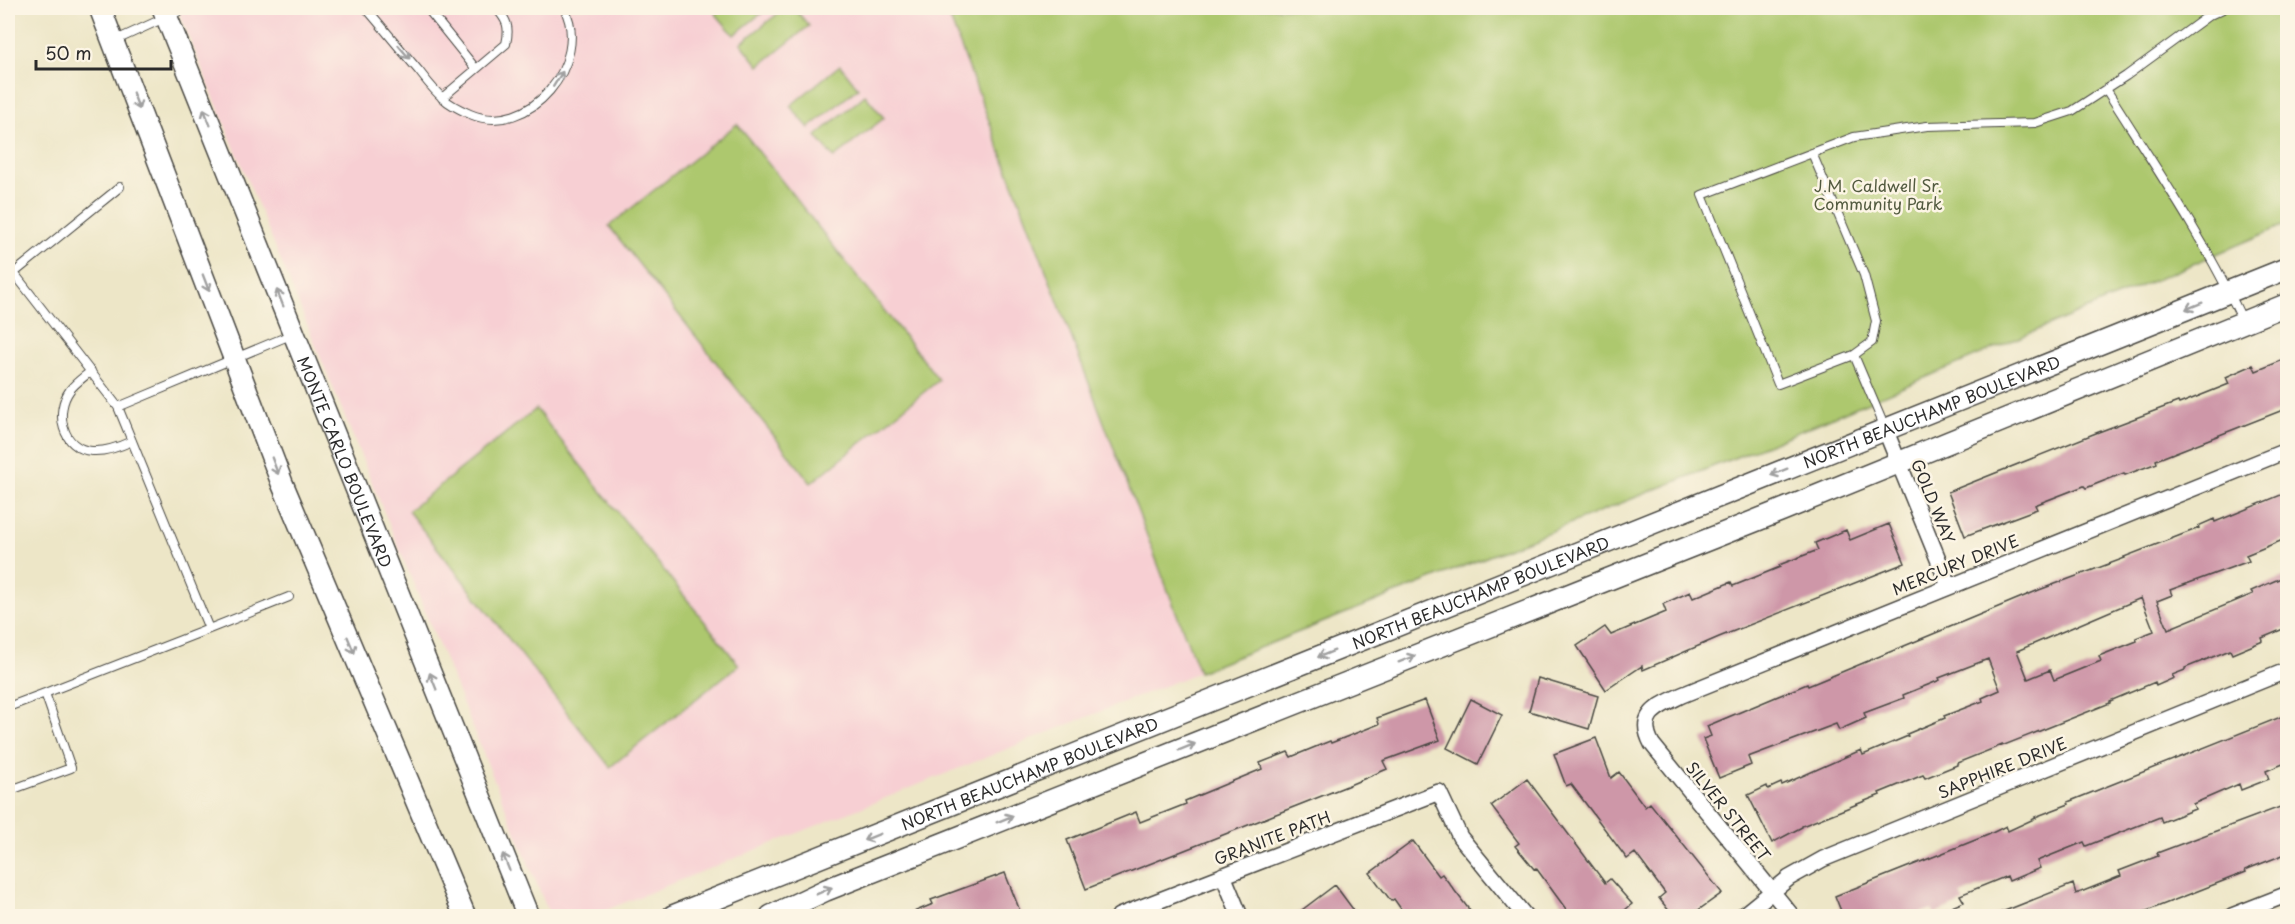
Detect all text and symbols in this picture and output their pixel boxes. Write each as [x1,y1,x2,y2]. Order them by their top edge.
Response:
scale bar [36,33,171,71]
text: 50 m [45,39,92,66]
one-way arrow [397,44,410,60]
one-way arrow [552,72,564,88]
one-way arrow [131,92,142,110]
one-way arrow [201,108,212,127]
park label: J.M. Caldwell Sr. Community Park [1814,173,1943,215]
one-way arrow [201,274,212,292]
one-way arrow [274,289,285,307]
one-way arrow [2185,301,2204,312]
street label: NORTH BEAUCHAMP BOULEVARD [1799,349,2064,473]
street label: MONTE CARLO BOULEVARD [292,352,399,571]
street label: GOLD WAY [1906,455,1962,547]
one-way arrow [271,456,282,474]
one-way arrow [1771,467,1789,478]
street label: MERCURY DRIVE [1888,528,2022,600]
street label: NORTH BEAUCHAMP BOULEVARD [1348,530,1613,654]
one-way arrow [345,636,357,654]
one-way arrow [1317,649,1335,660]
one-way arrow [1397,653,1415,664]
one-way arrow [427,673,438,691]
street label: NORTH BEAUCHAMP BOULEVARD [897,711,1162,835]
street label: SAPPHIRE DRIVE [1934,730,2070,804]
one-way arrow [1177,741,1195,752]
street label: SILVER STREET [1681,756,1777,866]
street label: GRANITE PATH [1210,804,1334,870]
one-way arrow [996,813,1014,824]
one-way arrow [863,832,882,843]
one-way arrow [500,854,511,872]
one-way arrow [815,885,833,897]

